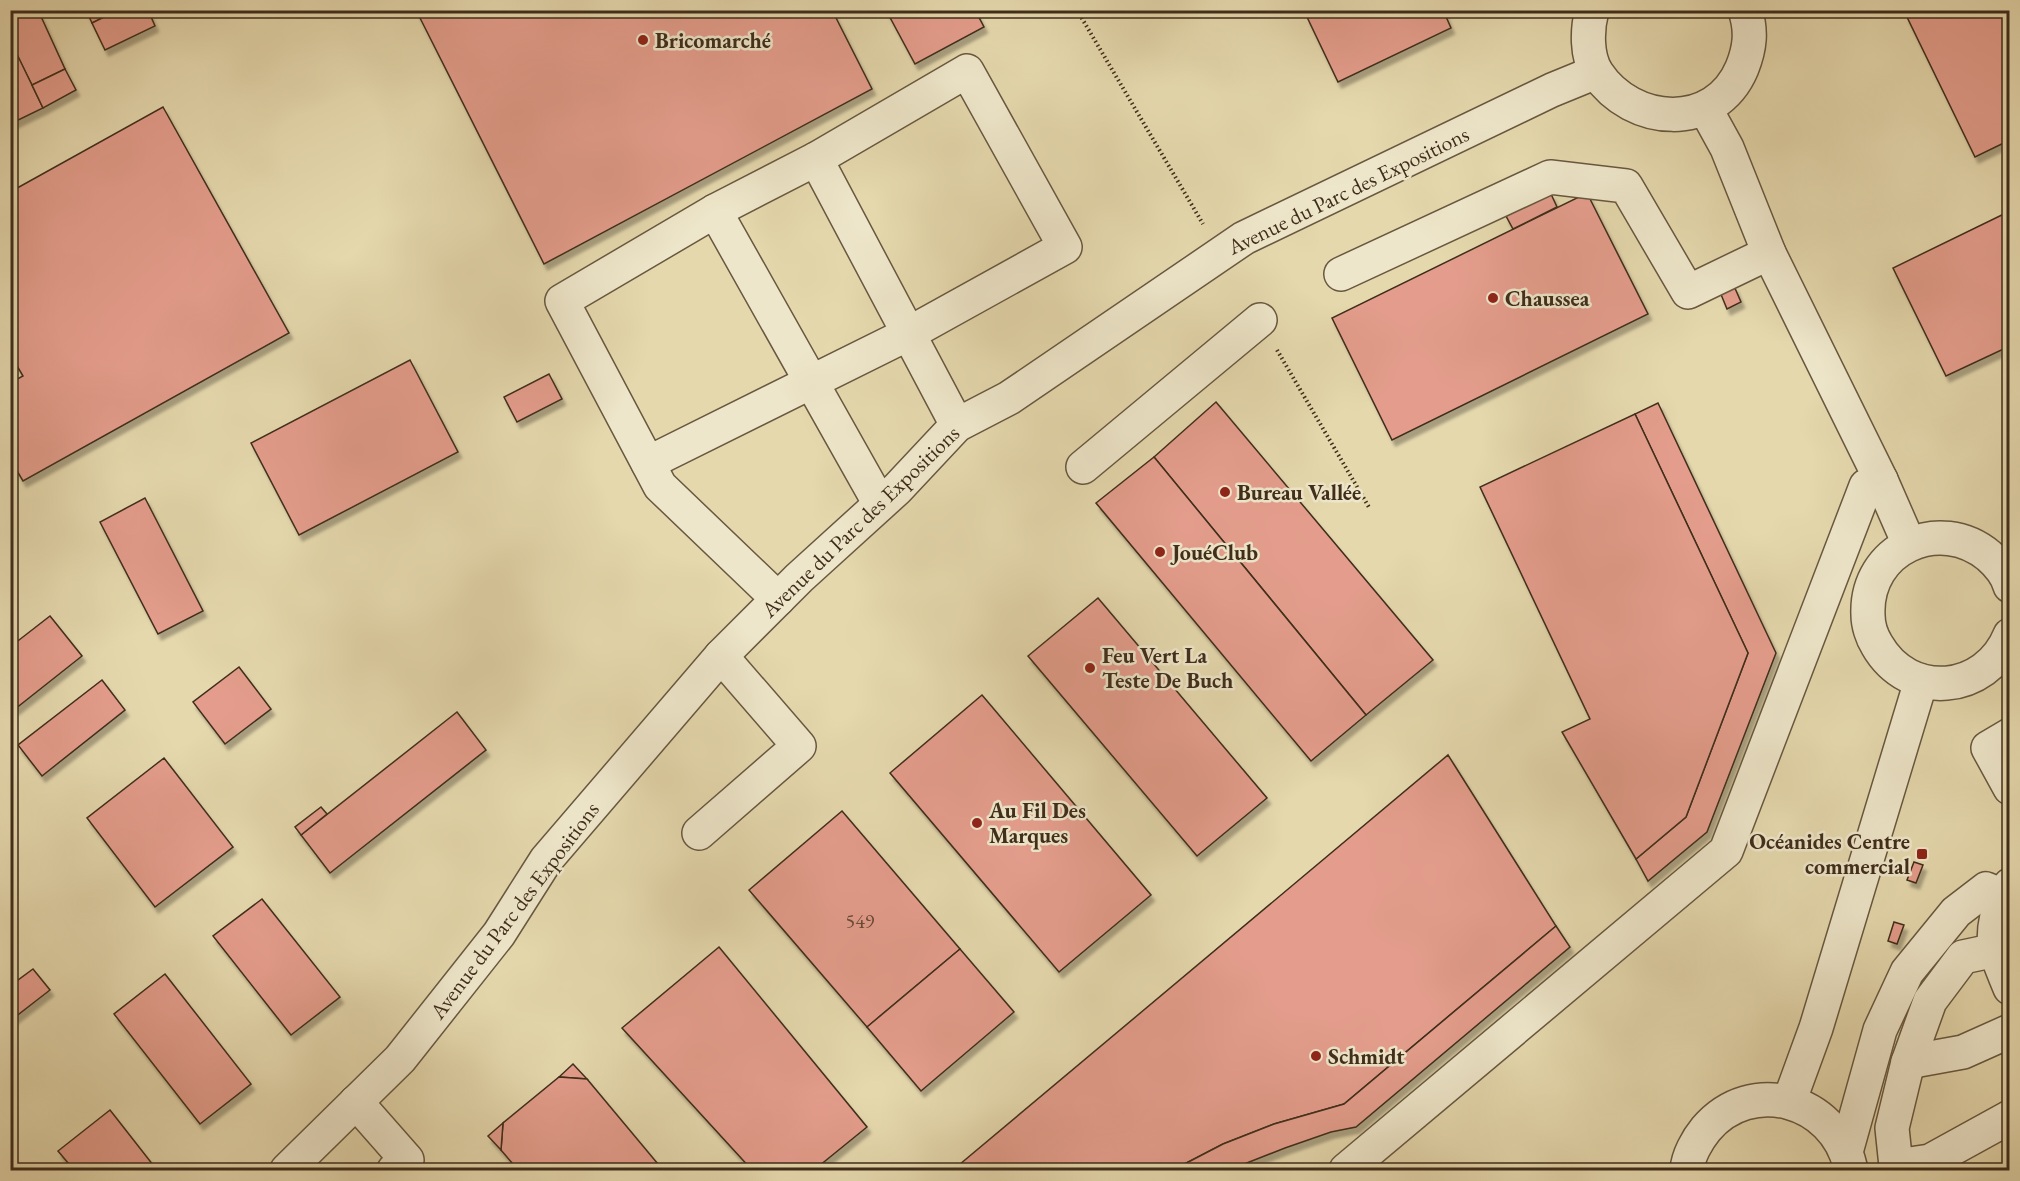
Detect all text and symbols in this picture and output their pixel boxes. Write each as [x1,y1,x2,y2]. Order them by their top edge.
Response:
place label: Bricomarché [655,26,771,55]
marker: Bricomarché [636,33,650,47]
street label: Avenue du Parc des Expositions [1222,119,1474,262]
place label: Chaussea [1505,284,1590,313]
marker: Chaussea [1486,291,1500,305]
street label: Avenue du Parc des Expositions [754,419,966,625]
place label: Bureau Vallée [1237,478,1361,507]
marker: Bureau Vallée [1218,485,1232,499]
place label: JouéClub [1170,538,1258,567]
marker: JouéClub [1153,545,1167,559]
place label: Feu Vert La Teste De Buch [1102,641,1233,695]
marker: Feu Vert La Teste De Buch [1083,661,1097,675]
street label: Avenue du Parc des Expositions [422,796,606,1026]
place label: Au Fil Des Marques [988,796,1086,850]
marker: Au Fil Des Marques [970,816,984,830]
place label: Océanides Centre commercial [1749,827,1910,881]
marker: Océanides Centre commercial [1915,847,1929,861]
house number: 549 [846,908,875,934]
place label: Schmidt [1328,1042,1405,1071]
marker: Schmidt [1309,1049,1323,1063]

